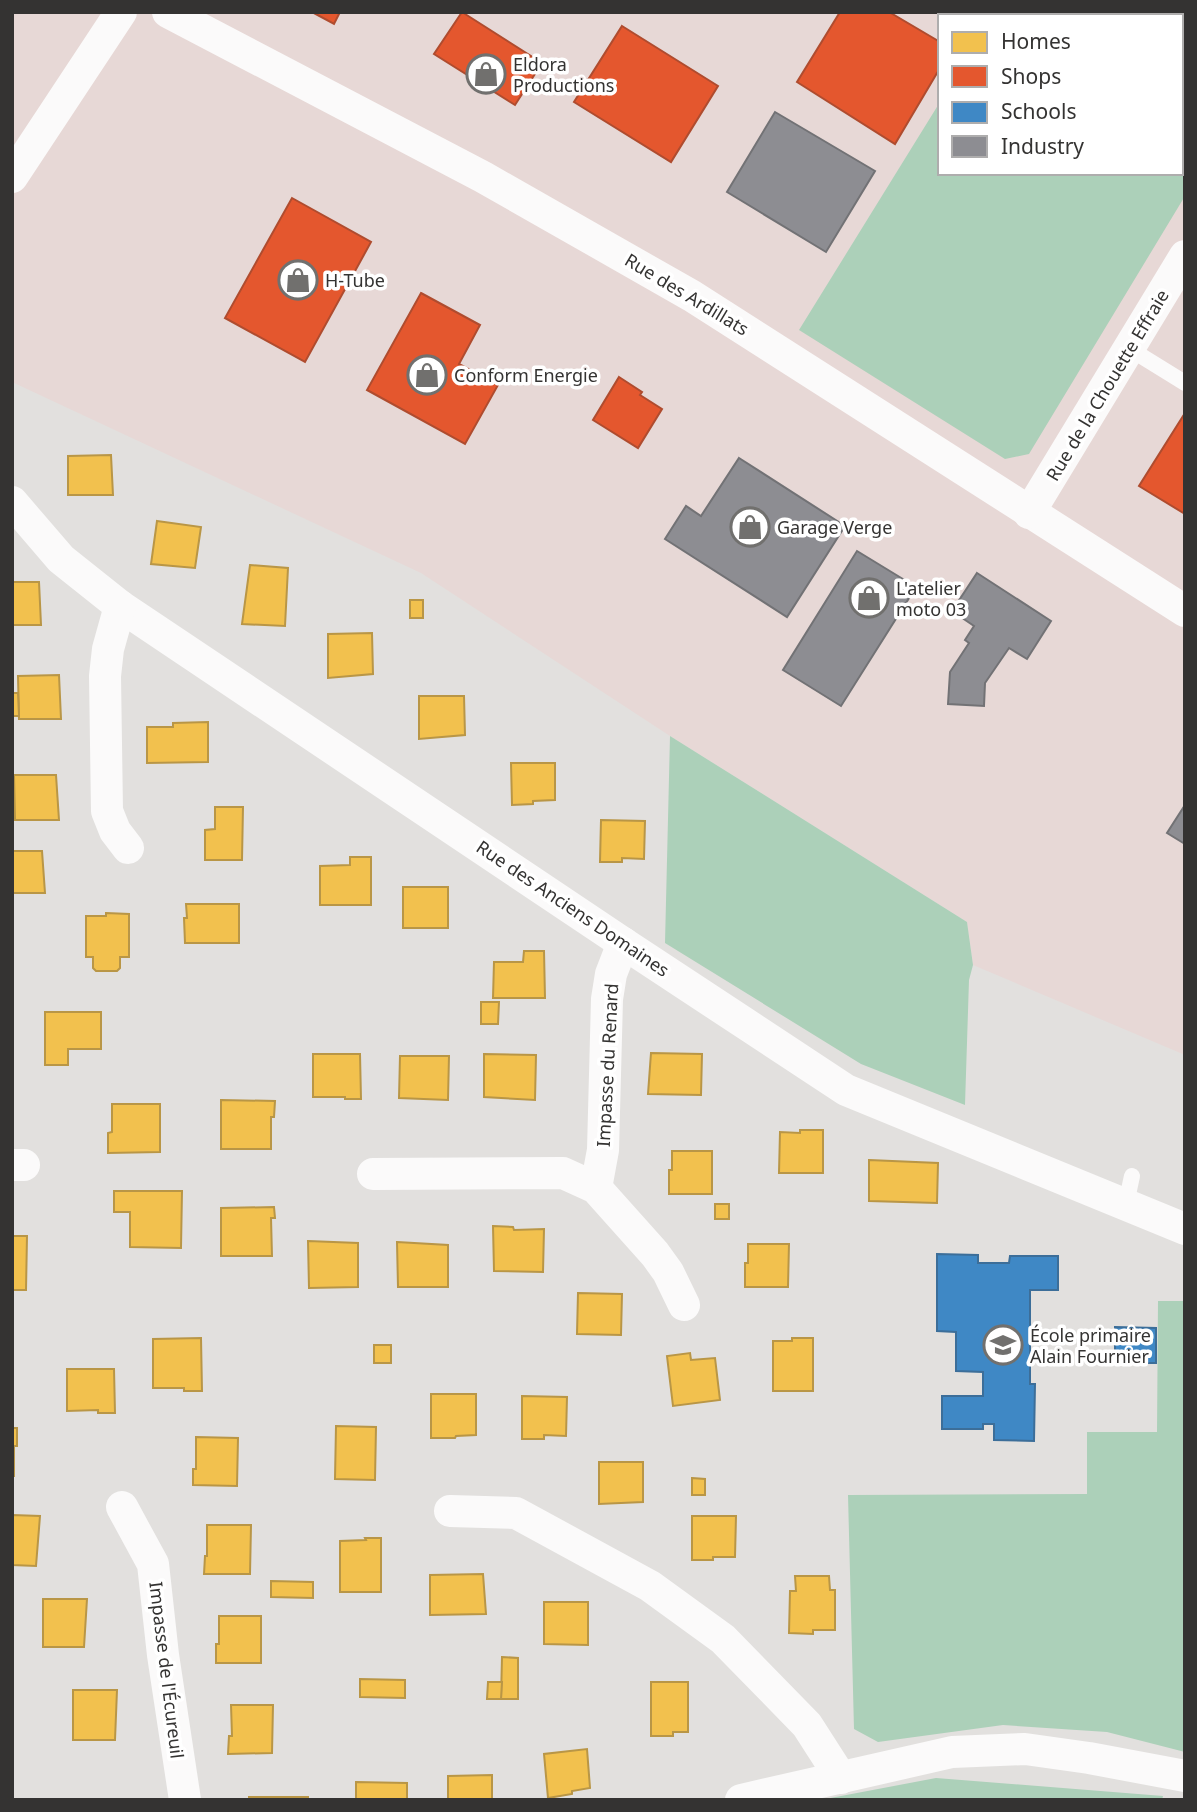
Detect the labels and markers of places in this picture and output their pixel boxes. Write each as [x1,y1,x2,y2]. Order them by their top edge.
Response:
place label: Eldora Productions [513,52,614,97]
shop icon: Eldora Productions [465,53,507,95]
shop icon: H-Tube [277,259,319,301]
place label: H-Tube [325,268,385,292]
shop icon: Conform Energie [406,354,448,396]
place label: Conform Energie [454,363,598,387]
shop icon: Garage Verge [729,506,771,548]
place label: Garage Verge [777,515,892,539]
place label: L'atelier moto 03 [896,576,966,621]
shop icon: L'atelier moto 03 [848,577,890,619]
place label: École primaire Alain Fournier [1030,1323,1151,1368]
school or university icon: École primaire Alain Fournier [982,1324,1024,1366]

